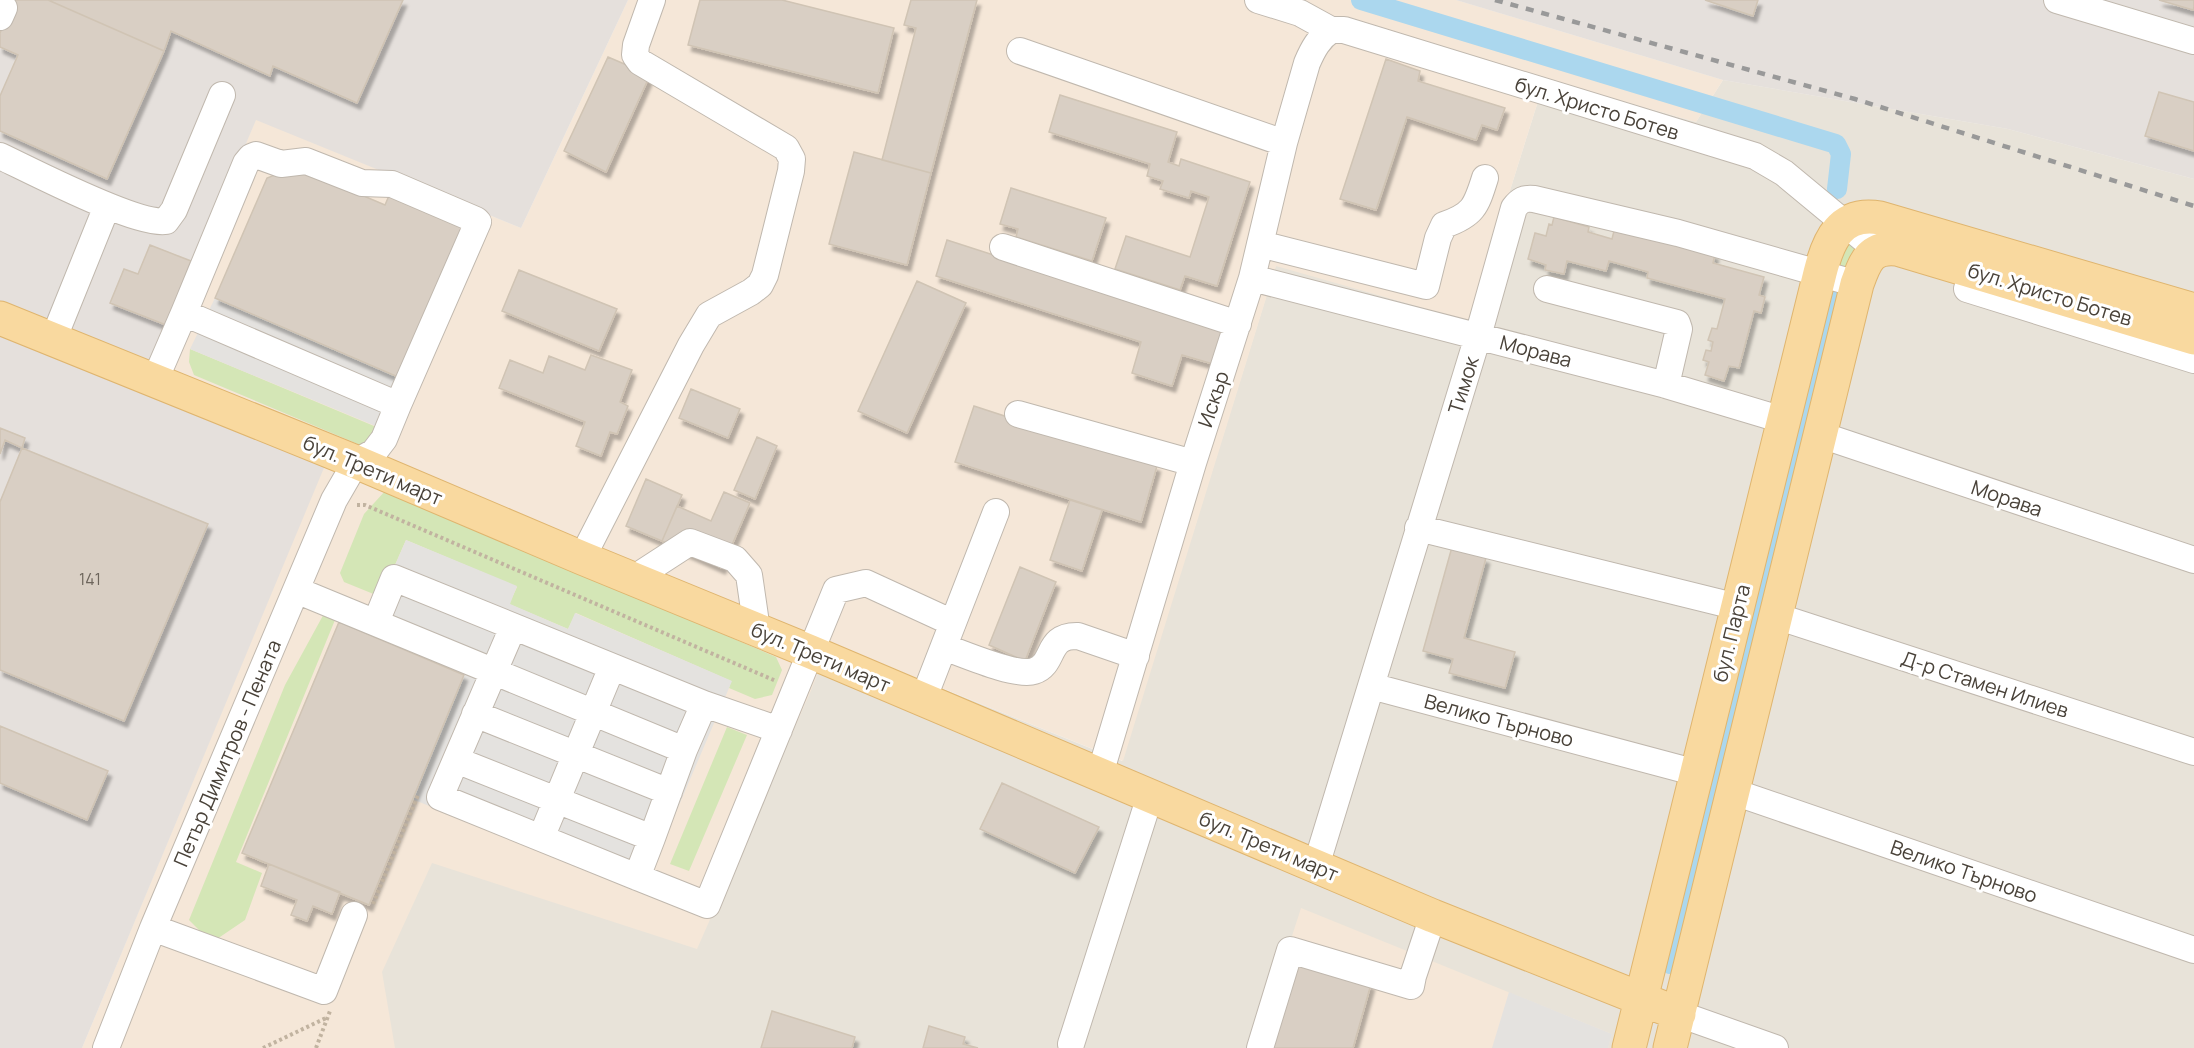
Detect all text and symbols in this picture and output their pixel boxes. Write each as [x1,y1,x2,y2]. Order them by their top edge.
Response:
street label: бул. Христо Ботев [1512,70,1683,146]
street label: бул. Христо Ботев [1965,256,2136,332]
street label: Морава [1497,328,1575,374]
street label: Тимок [1441,352,1485,417]
street label: Искър [1191,367,1235,431]
street label: бул. Трети март [299,429,447,511]
street label: Морава [1968,473,2046,523]
house number: 141 [79,568,101,590]
street label: бул. Парта [1706,581,1756,685]
street label: бул. Трети март [747,616,895,698]
street label: Петър Димитров - Пената [167,635,287,871]
street label: Д-р Стамен Илиев [1898,644,2072,724]
street label: Велико Търново [1421,687,1577,753]
street label: бул. Трети март [1195,805,1343,887]
street label: Велико Търново [1887,833,2041,909]

